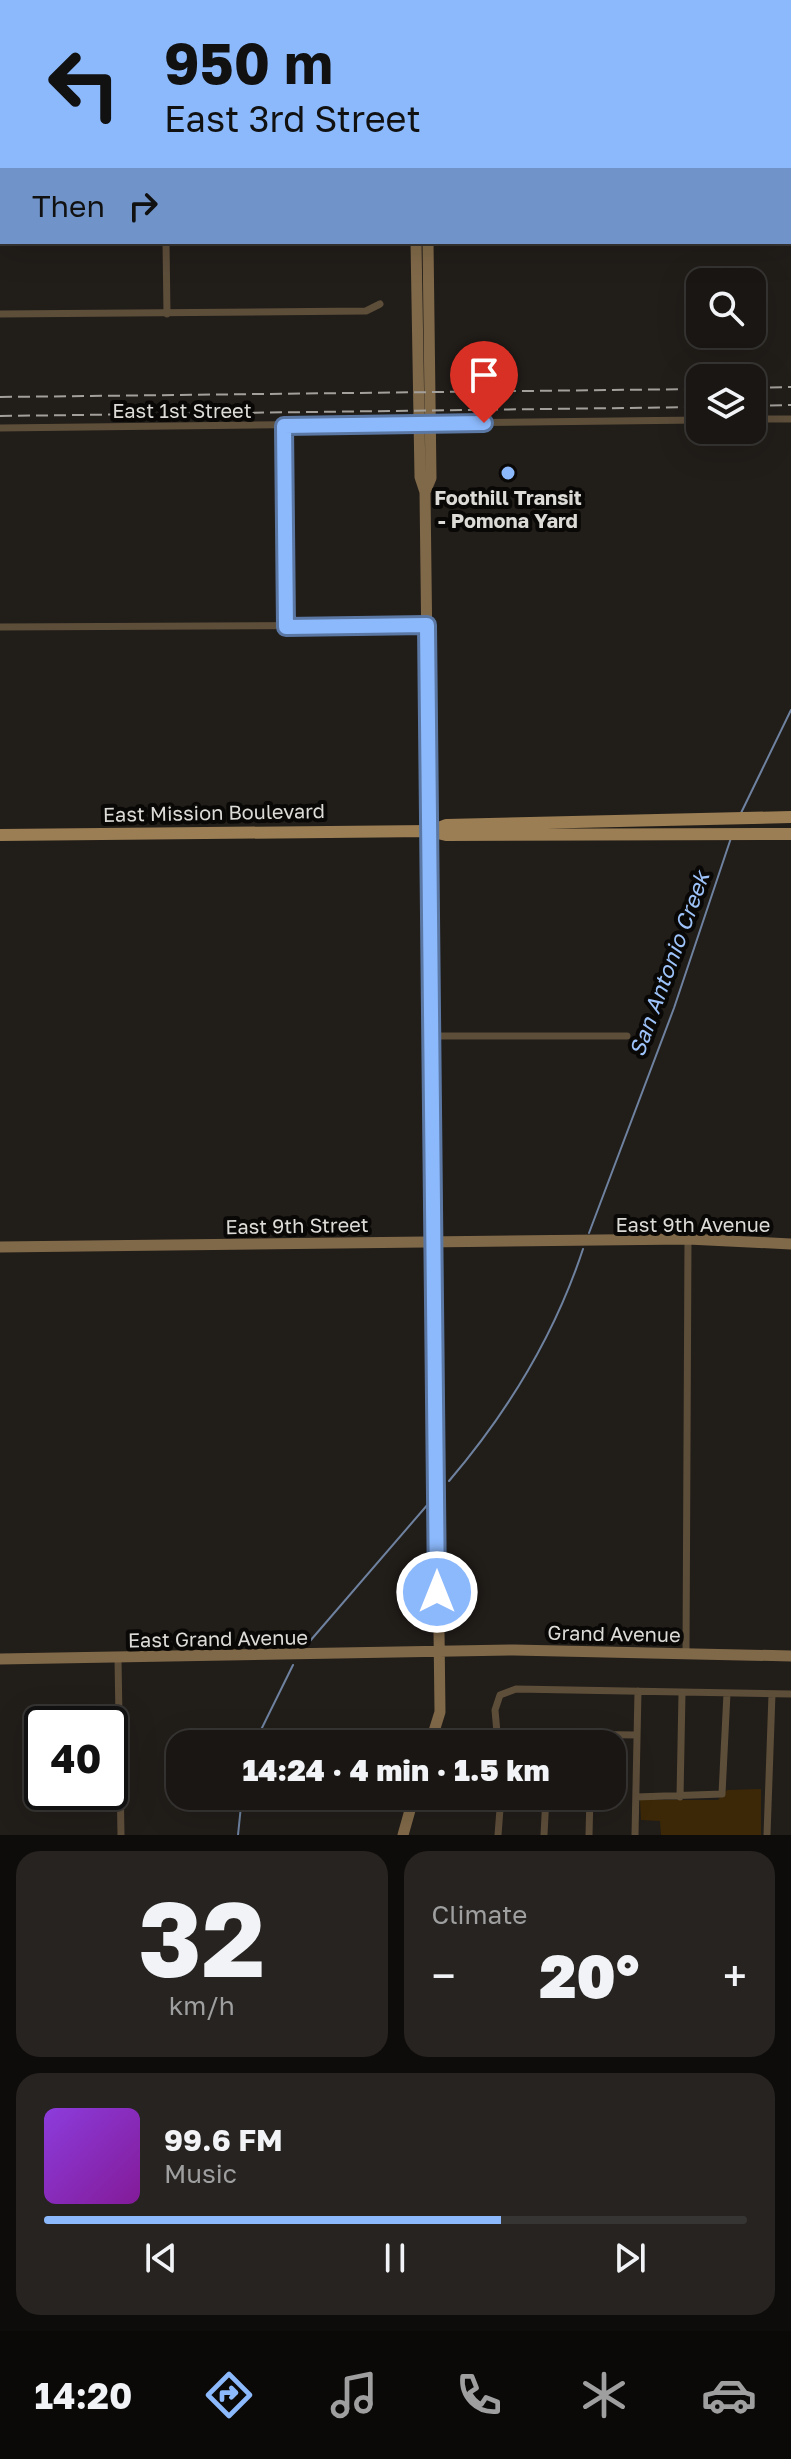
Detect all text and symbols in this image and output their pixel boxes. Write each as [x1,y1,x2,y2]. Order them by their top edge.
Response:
text: 950 m [164,29,333,96]
icon: left [32,32,136,136]
text: East 3rd Street [164,97,421,140]
icon: right [121,184,165,228]
text: Then [32,188,105,224]
map controls [686,268,766,444]
button: search [686,268,766,348]
pin [450,341,518,423]
icon: arrive [462,353,506,397]
button: layers [686,364,766,444]
street label: East 1st Street [112,398,252,422]
marker: Foothill Transit - Pomona Yard [499,464,517,482]
place label: Foothill Transit - Pomona Yard [434,485,582,532]
street label: East Mission Boulevard [103,798,325,826]
water label: San Antonio Creek [622,865,715,1060]
street label: East 9th Street [225,1212,369,1238]
street label: East 9th Avenue [616,1212,770,1236]
position arrow [395,1550,479,1634]
street label: Grand Avenue [547,1620,681,1646]
street label: East Grand Avenue [128,1624,308,1652]
speed limit sign: 40 [24,1706,128,1810]
text: 14:24 · 4 min · 1.5 km [242,1752,550,1788]
text: 32 [138,1875,265,2000]
text: Climate [432,1899,527,1930]
text: 20° [539,1939,639,2011]
text: − [432,1949,456,2002]
text: + [723,1949,747,2002]
text: km/h [169,1990,235,2021]
text: 99.6 FM [164,2122,283,2158]
text: Music [164,2158,237,2189]
icon: previous [139,2236,183,2280]
icon: pause [373,2236,417,2280]
icon: next [608,2236,652,2280]
icon: directions [201,2367,257,2423]
icon: music [326,2367,382,2423]
icon: phone [451,2367,507,2423]
icon: climate [576,2367,632,2423]
icon: car [701,2367,757,2423]
text: 14:20 [34,2374,132,2417]

